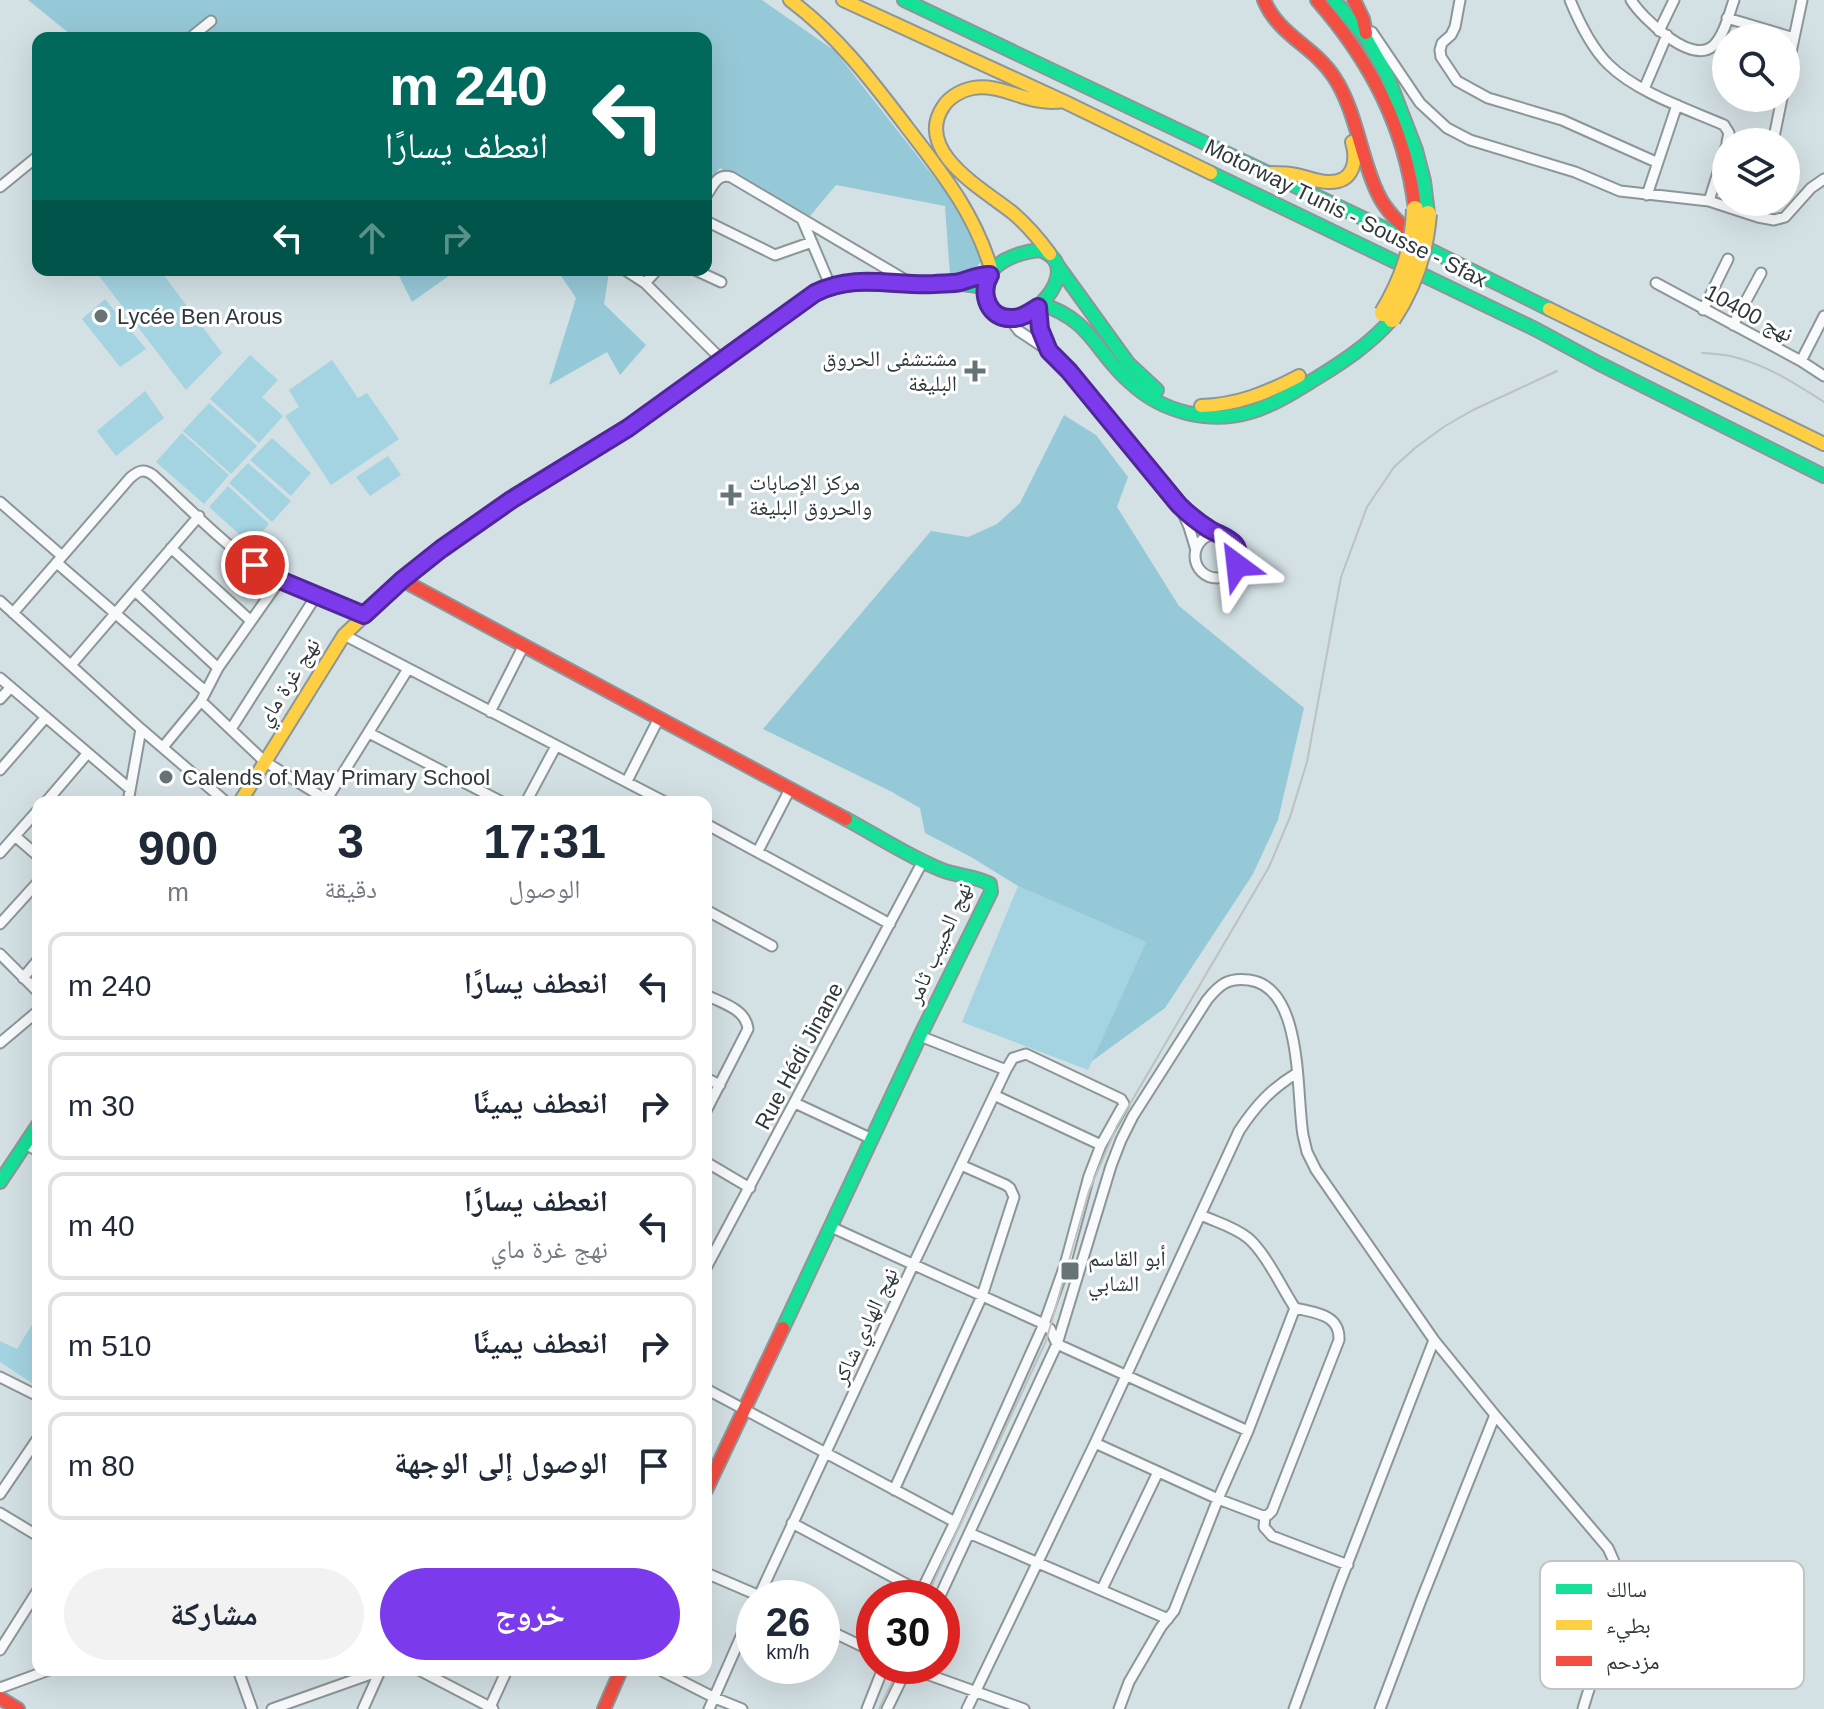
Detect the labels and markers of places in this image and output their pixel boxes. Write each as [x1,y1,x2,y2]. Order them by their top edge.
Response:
place label: Lycée Ben Arous [117,304,283,329]
marker: Lycée Ben Arous [92,307,110,325]
place label: مشتشفى الحروق البليغة [822,346,957,396]
marker: مشتشفى الحروق البليغة [964,360,986,382]
place label: مركز الإصابات والحروق البليغة [749,470,872,521]
marker: مركز الإصابات والحروق البليغة [720,484,742,506]
pin [221,531,289,599]
place label: Calends of May Primary School [182,765,490,790]
marker: Calends of May Primary School [157,768,175,786]
place label: أبو القاسم الشابي [1088,1245,1166,1300]
marker: أبو القاسم الشابي [1059,1260,1081,1282]

